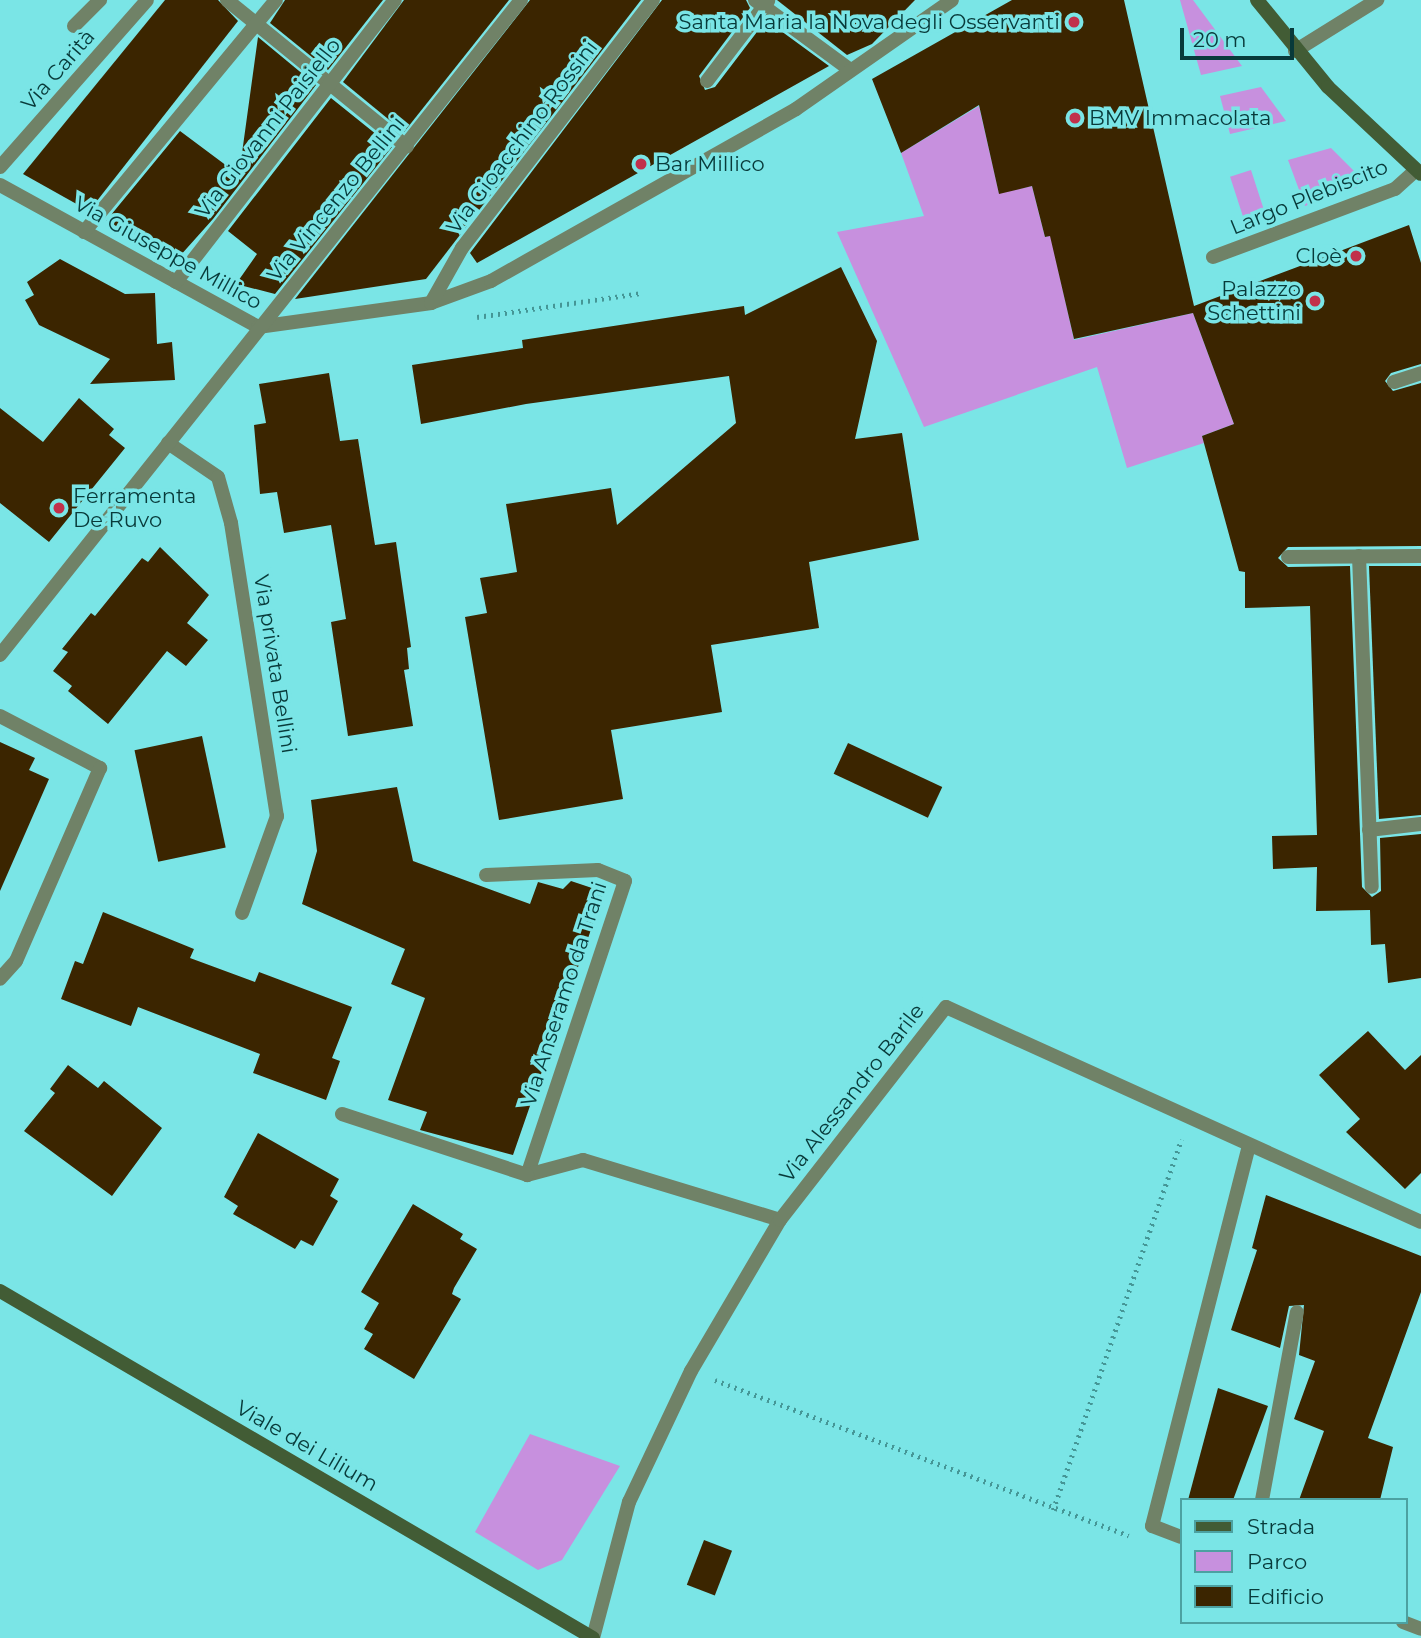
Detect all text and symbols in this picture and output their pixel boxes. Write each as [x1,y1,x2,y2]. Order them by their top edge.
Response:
place label: Santa Maria la Nova degli Osservanti [679,9,1060,35]
marker: Santa Maria la Nova degli Osservanti [1066,14,1082,30]
scale bar [1183,14,1297,58]
street label: Via Carità [16,24,100,116]
text: 20 m [1193,27,1247,52]
street label: Via Giovanni Paisiello [190,33,346,223]
street label: Via Gioacchino Rossini [441,35,603,239]
place label: BMV Immacolata [1089,105,1271,131]
marker: BMV Immacolata [1067,110,1083,126]
street label: Via Vincenzo Bellini [262,111,410,287]
place label: Bar Millico [655,151,765,177]
street label: Largo Plebiscito [1226,154,1392,240]
marker: Bar Millico [633,156,649,172]
street label: Via Giuseppe Millico [70,191,266,315]
place label: Cloè [1296,243,1342,269]
marker: Cloè [1348,248,1364,264]
place label: Palazzo Schettini [1207,276,1301,326]
marker: Palazzo Schettini [1307,293,1323,309]
place label: Ferramenta De Ruvo [73,483,196,533]
marker: Ferramenta De Ruvo [51,500,67,516]
street label: Via privata Bellini [248,573,302,755]
street label: Via Anseramo da Trani [516,879,612,1109]
street label: Via Alessandro Barile [774,999,930,1187]
street label: Viale dei Lilium [231,1395,383,1497]
legend [1180,1498,1407,1624]
text: Strada [1247,1514,1315,1539]
text: Parco [1247,1549,1307,1574]
text: Edificio [1247,1584,1324,1609]

